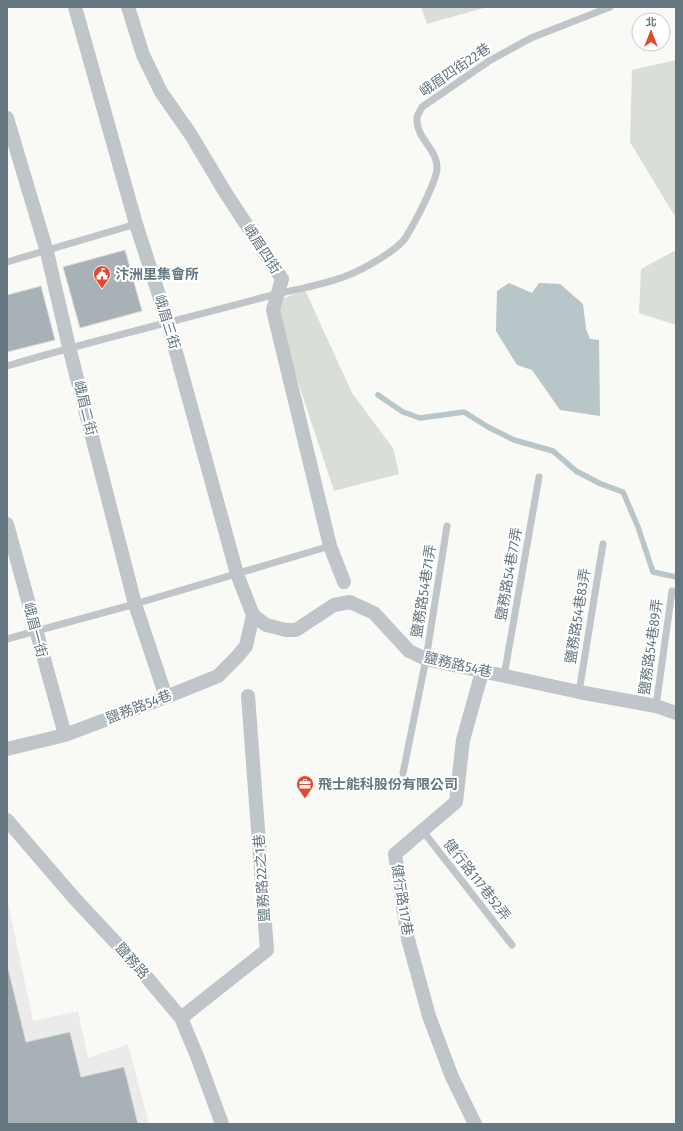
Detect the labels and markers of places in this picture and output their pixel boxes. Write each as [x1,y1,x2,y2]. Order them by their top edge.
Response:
public building icon: 汴洲里集會所 [92,264,112,289]
place label: 汴洲里集會所 [115,266,199,283]
office icon: 飛士能科股份有限公司 [295,774,315,799]
place label: 飛士能科股份有限公司 [318,776,458,793]

